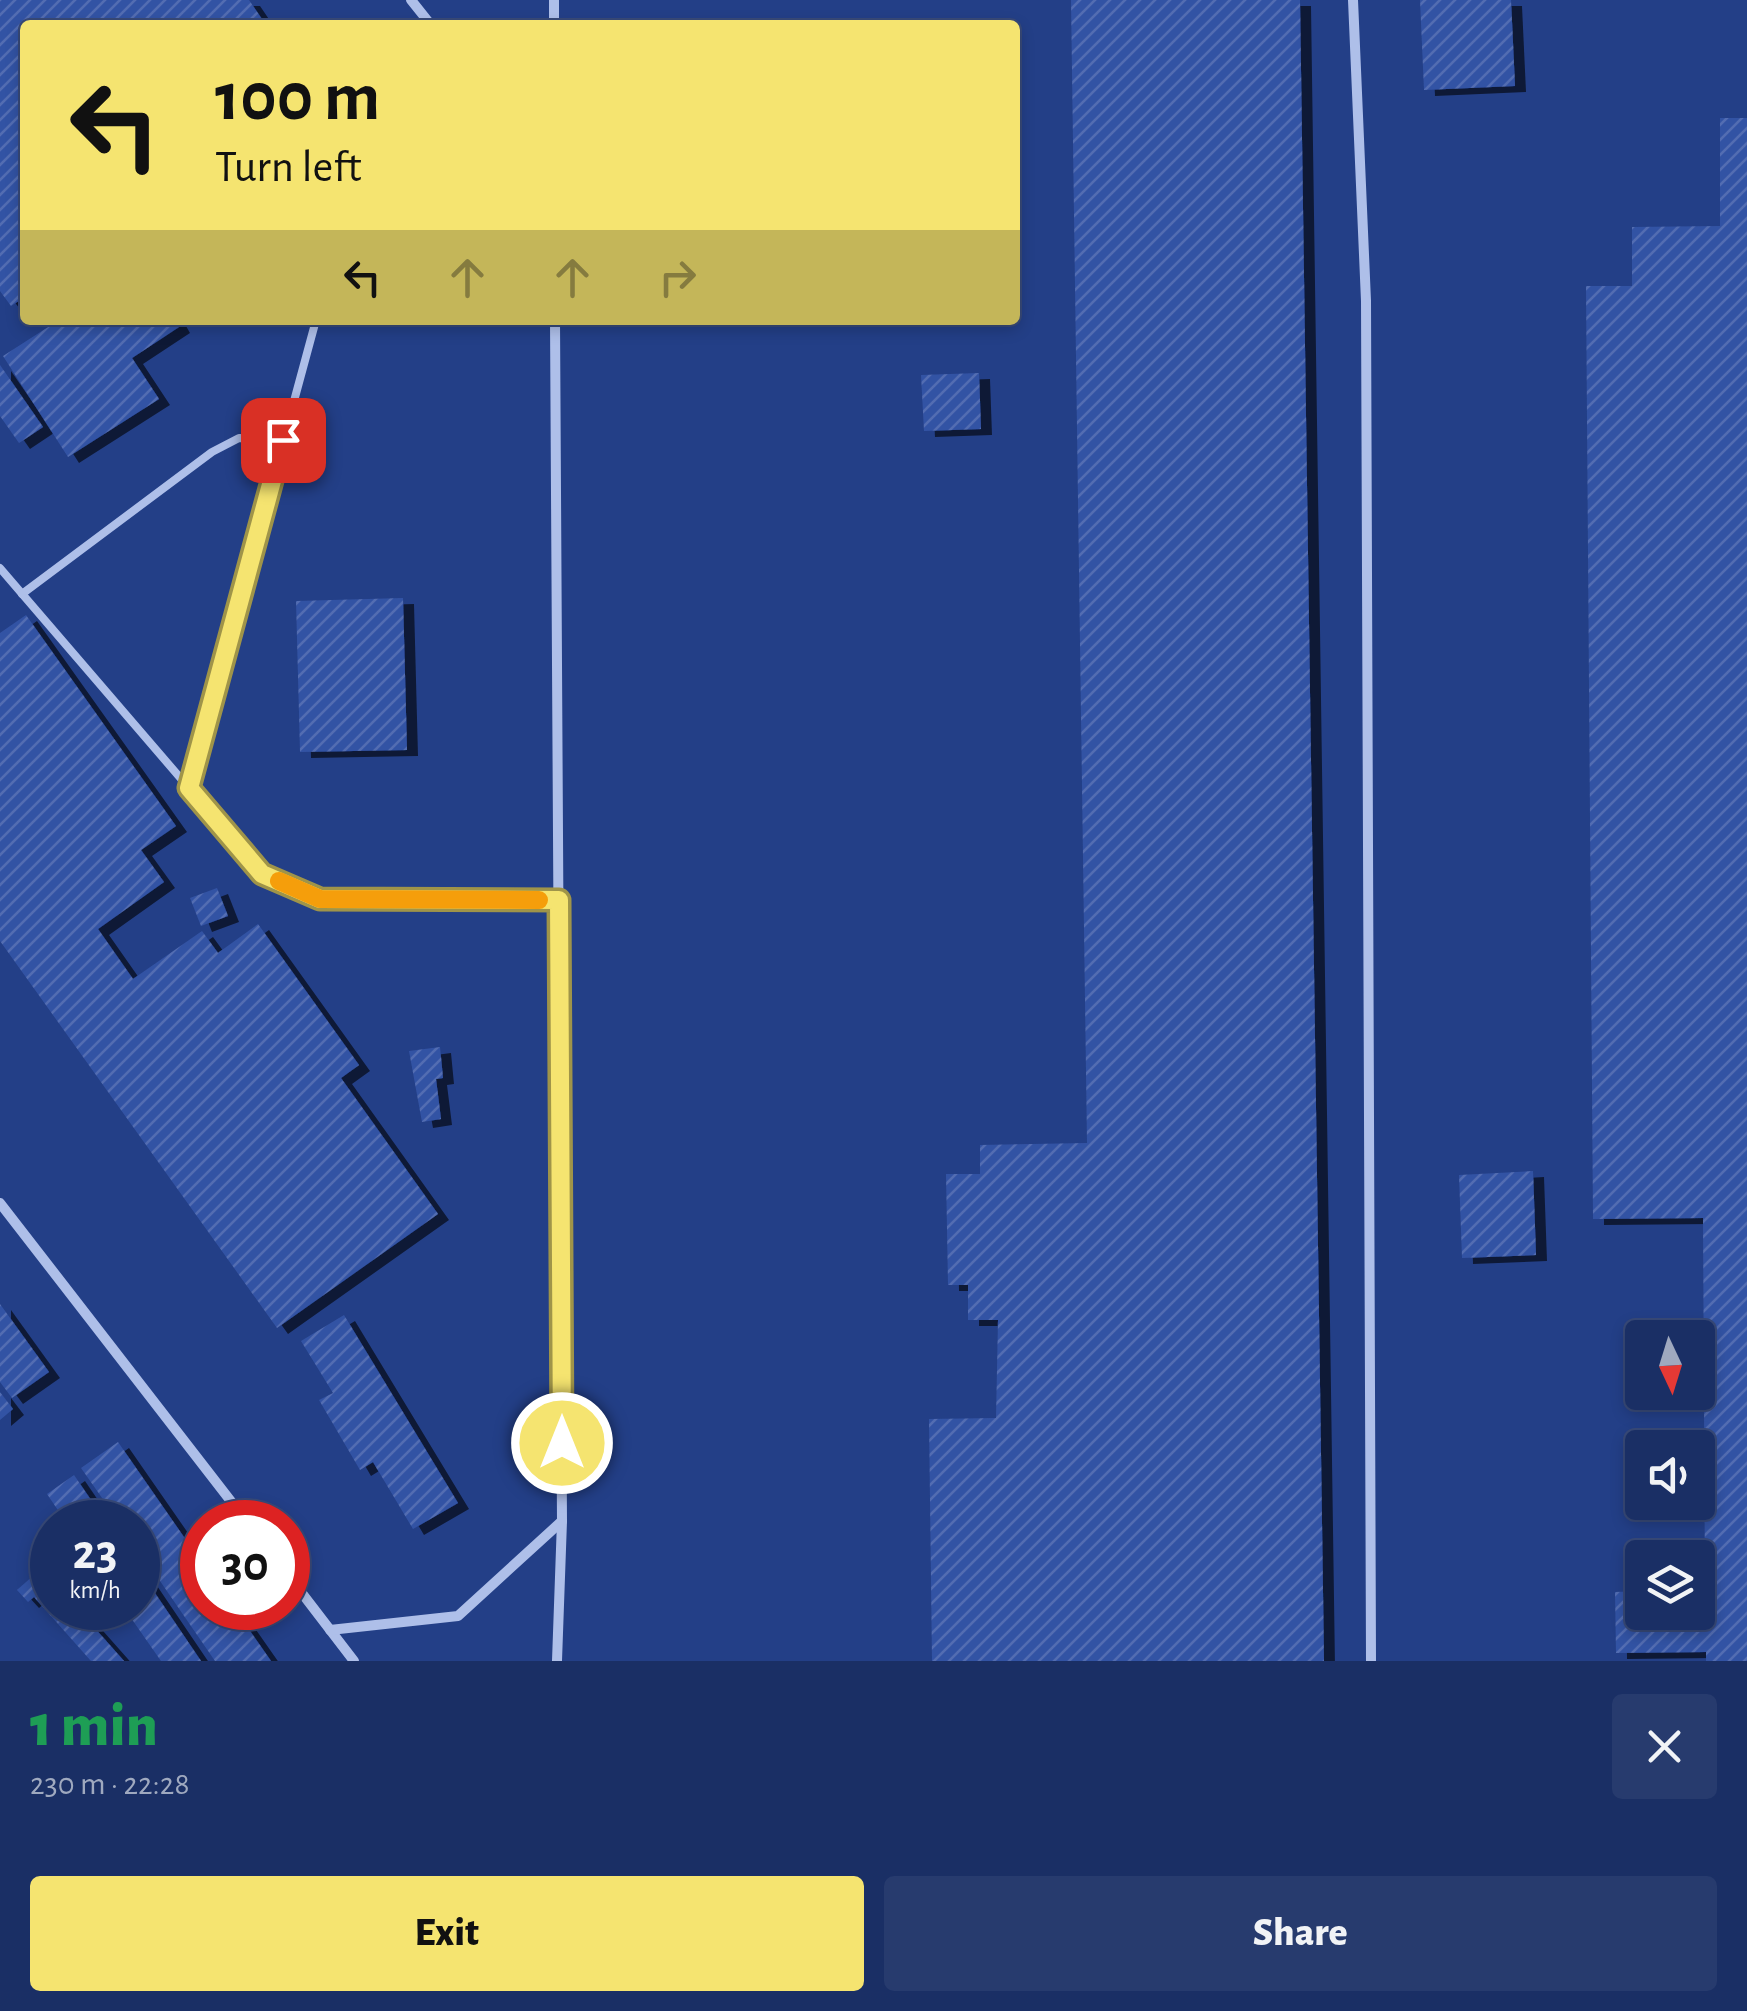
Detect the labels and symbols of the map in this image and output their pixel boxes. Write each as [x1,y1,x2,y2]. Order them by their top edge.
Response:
pin [241,398,326,483]
north arrow [1625,1320,1715,1410]
position arrow [510,1391,614,1495]
speed limit sign: 30 [180,1500,310,1630]

